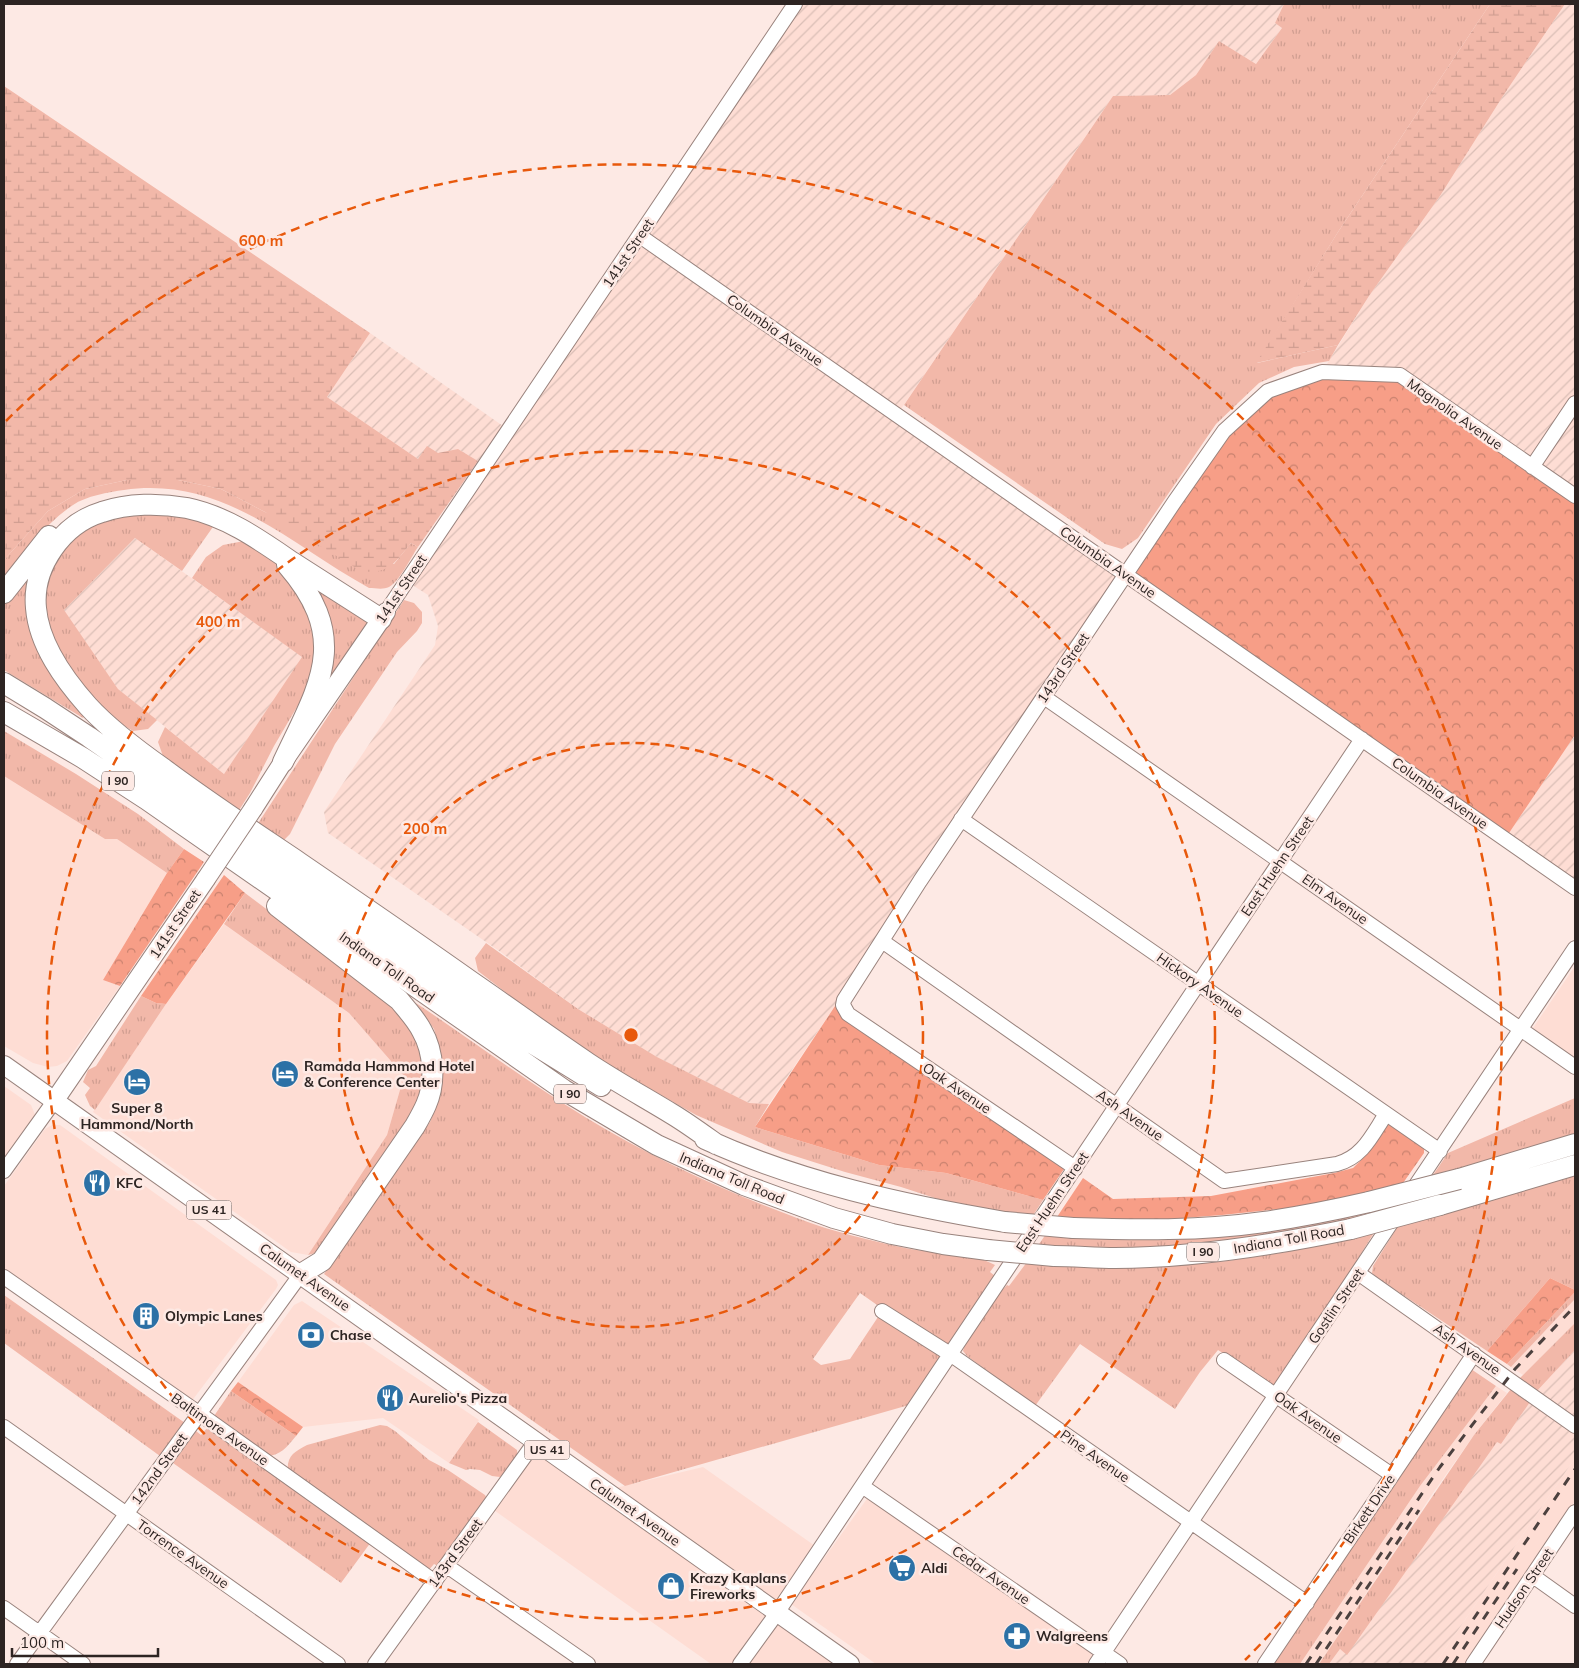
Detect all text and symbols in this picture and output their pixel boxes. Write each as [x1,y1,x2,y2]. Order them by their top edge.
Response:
street label: 141st Street [598,215,658,291]
text: 600 m [239,231,283,250]
street label: Columbia Avenue [723,290,827,370]
street label: Magnolia Avenue [1404,374,1506,454]
street label: Columbia Avenue [1056,522,1160,602]
street label: 141st Street [371,551,431,627]
text: 400 m [196,612,240,631]
street label: 143rd Street [1033,629,1093,707]
street label: Columbia Avenue [1388,753,1492,833]
road number: I 90 [102,771,134,790]
street label: East Huehn Street [1237,812,1317,920]
text: 200 m [403,819,447,838]
street label: Elm Avenue [1299,870,1371,928]
street label: 141st Street [145,886,205,962]
street label: Indiana Toll Road [336,927,438,1007]
street label: Hickory Avenue [1153,949,1247,1021]
centre of rings [622,1026,640,1044]
place label: Ramada Hammond Hotel & Conference Center [304,1057,474,1091]
street label: Oak Avenue [919,1058,995,1118]
hotel icon: Ramada Hammond Hotel & Conference Center [270,1059,300,1089]
hotel icon: Super 8 Hammond/North [122,1067,152,1097]
road number: I 90 [554,1084,586,1104]
street label: Ash Avenue [1093,1085,1167,1145]
place label: Super 8 Hammond/North [80,1099,194,1133]
street label: Indiana Toll Road [677,1148,787,1208]
street label: East Huehn Street [1012,1148,1092,1256]
restaurant icon: KFC [82,1168,112,1198]
place label: KFC [116,1174,143,1192]
road number: US 41 [186,1200,232,1220]
street label: Indiana Toll Road [1232,1220,1346,1258]
street label: Calumet Avenue [256,1239,354,1315]
road number: I 90 [1187,1242,1219,1262]
street label: Gostlin Street [1304,1265,1368,1347]
building icon: Olympic Lanes [131,1301,161,1331]
place label: Olympic Lanes [165,1307,263,1325]
street label: Ash Avenue [1430,1319,1504,1379]
bank icon: Chase [296,1320,326,1350]
place label: Chase [330,1326,372,1344]
restaurant icon: Aurelio's Pizza [375,1383,405,1413]
street label: Oak Avenue [1271,1387,1345,1447]
street label: Baltimore Avenue [168,1389,272,1469]
place label: Aurelio's Pizza [409,1389,507,1407]
street label: Pine Avenue [1057,1425,1133,1487]
street label: 142nd Street [127,1430,191,1508]
road number: US 41 [524,1440,570,1460]
street label: Birkett Drive [1339,1471,1399,1547]
street label: Calumet Avenue [586,1474,684,1550]
street label: 143rd Street [424,1515,486,1591]
street label: Torrence Avenue [134,1516,232,1592]
street label: Cedar Avenue [949,1542,1033,1608]
street label: Hudson Street [1491,1544,1557,1631]
supermarket icon: Aldi [887,1553,917,1583]
place label: Aldi [921,1559,948,1577]
place label: Krazy Kaplans Fireworks [690,1569,787,1603]
shop icon: Krazy Kaplans Fireworks [656,1571,686,1601]
pharmacy icon: Walgreens [1002,1621,1032,1651]
scale bar [12,1626,159,1658]
place label: Walgreens [1036,1627,1108,1645]
text: 100 m [20,1633,64,1652]

